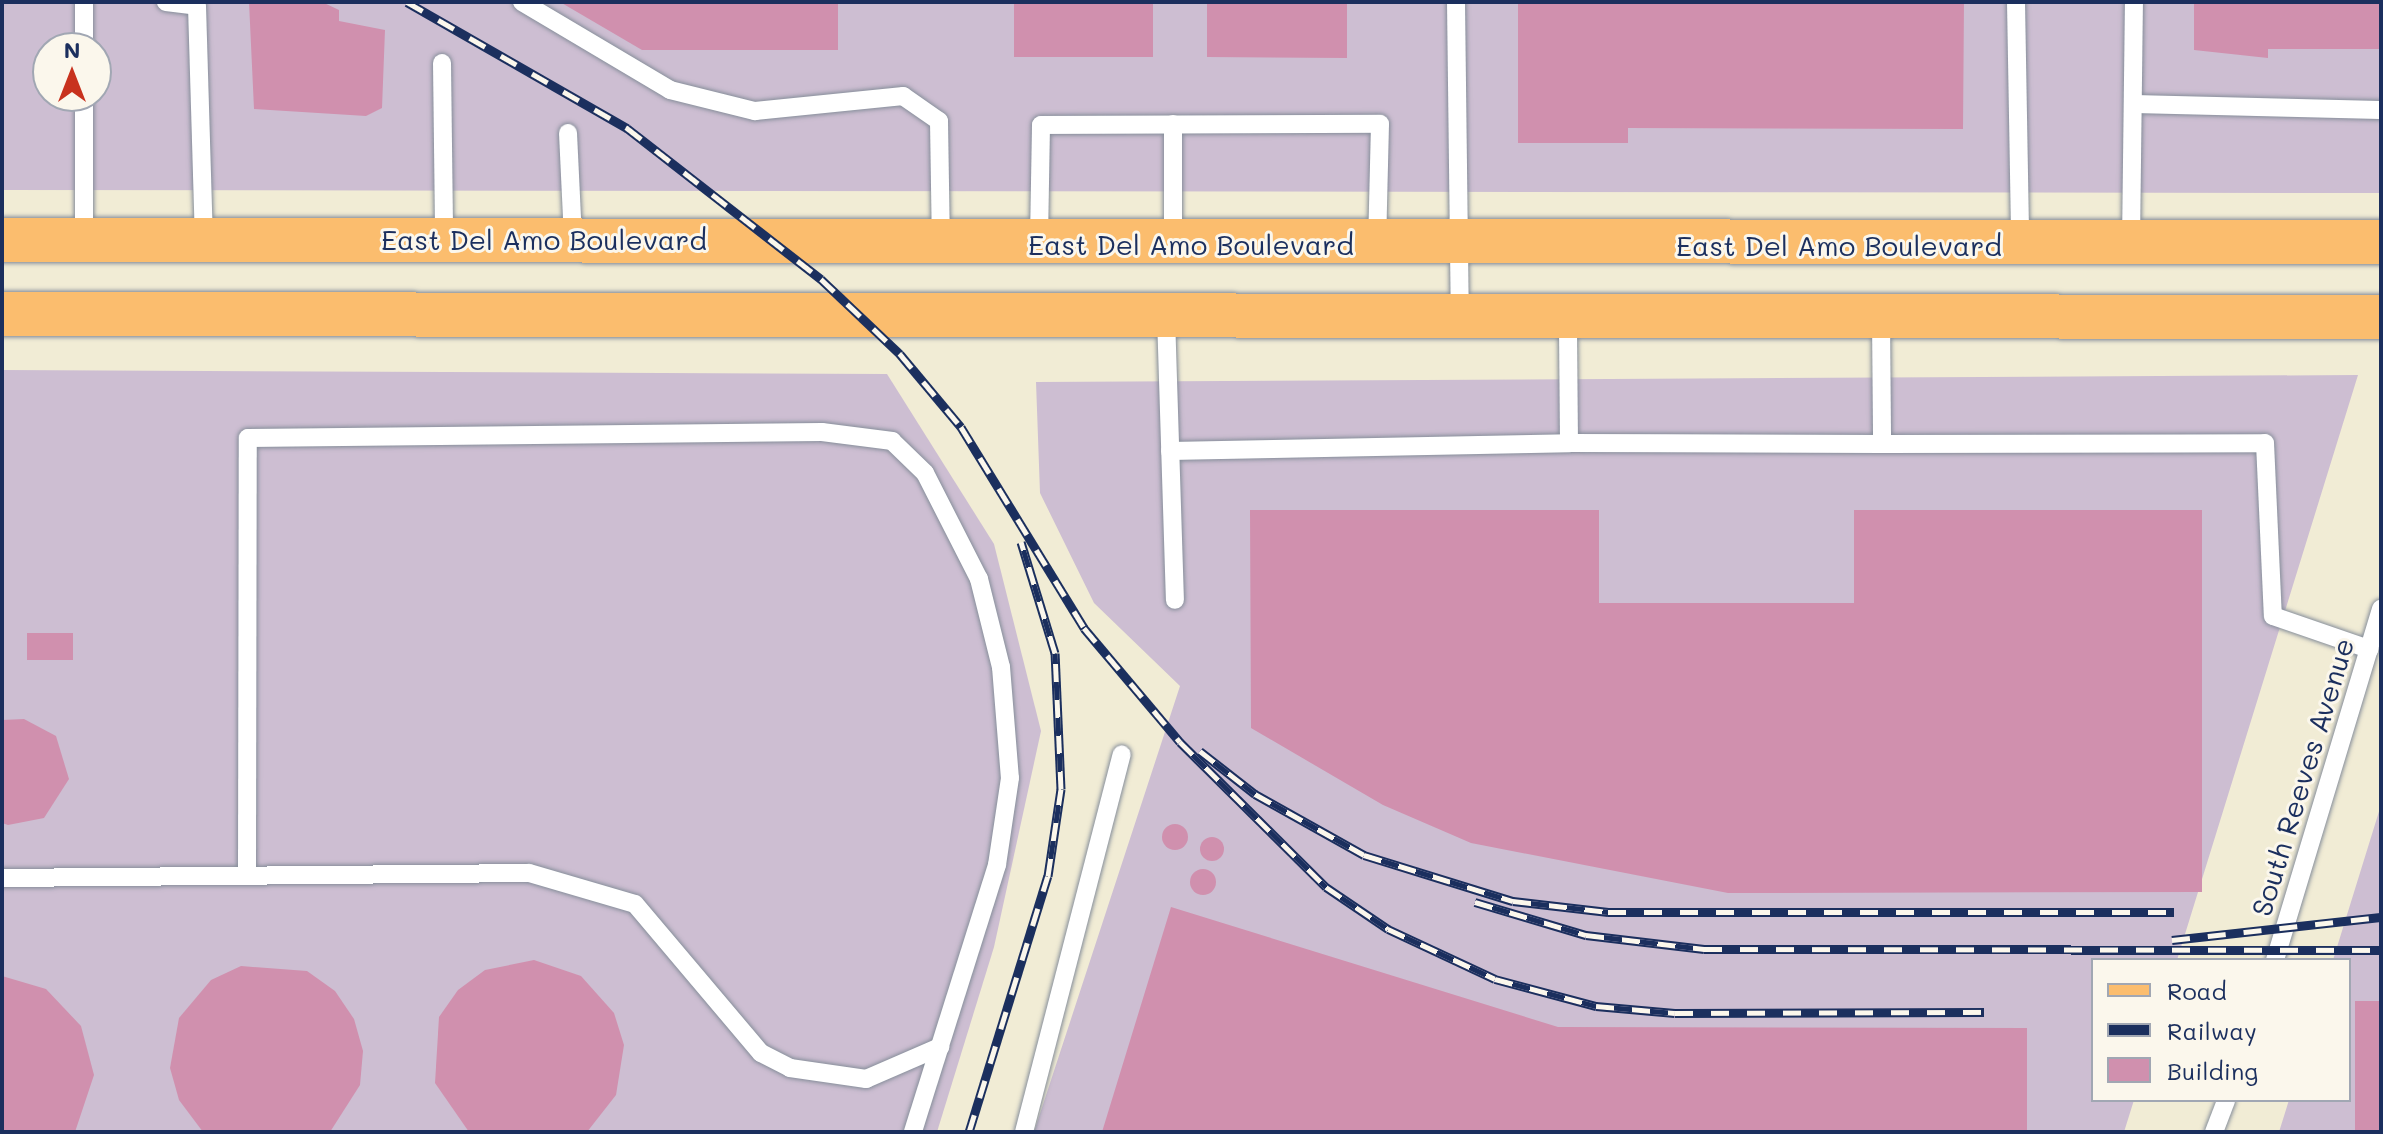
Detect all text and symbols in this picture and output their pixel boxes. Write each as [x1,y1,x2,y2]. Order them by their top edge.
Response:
north arrow [32,32,112,112]
text: N [64,35,80,64]
street label: East Del Amo Boulevard [381,222,707,256]
street label: East Del Amo Boulevard [1028,227,1354,261]
street label: East Del Amo Boulevard [1676,228,2002,262]
street label: South Reeves Avenue [2244,634,2360,920]
legend [2091,958,2351,1102]
text: Road [2167,975,2227,1006]
text: Railway [2167,1015,2257,1046]
text: Building [2167,1055,2258,1086]

